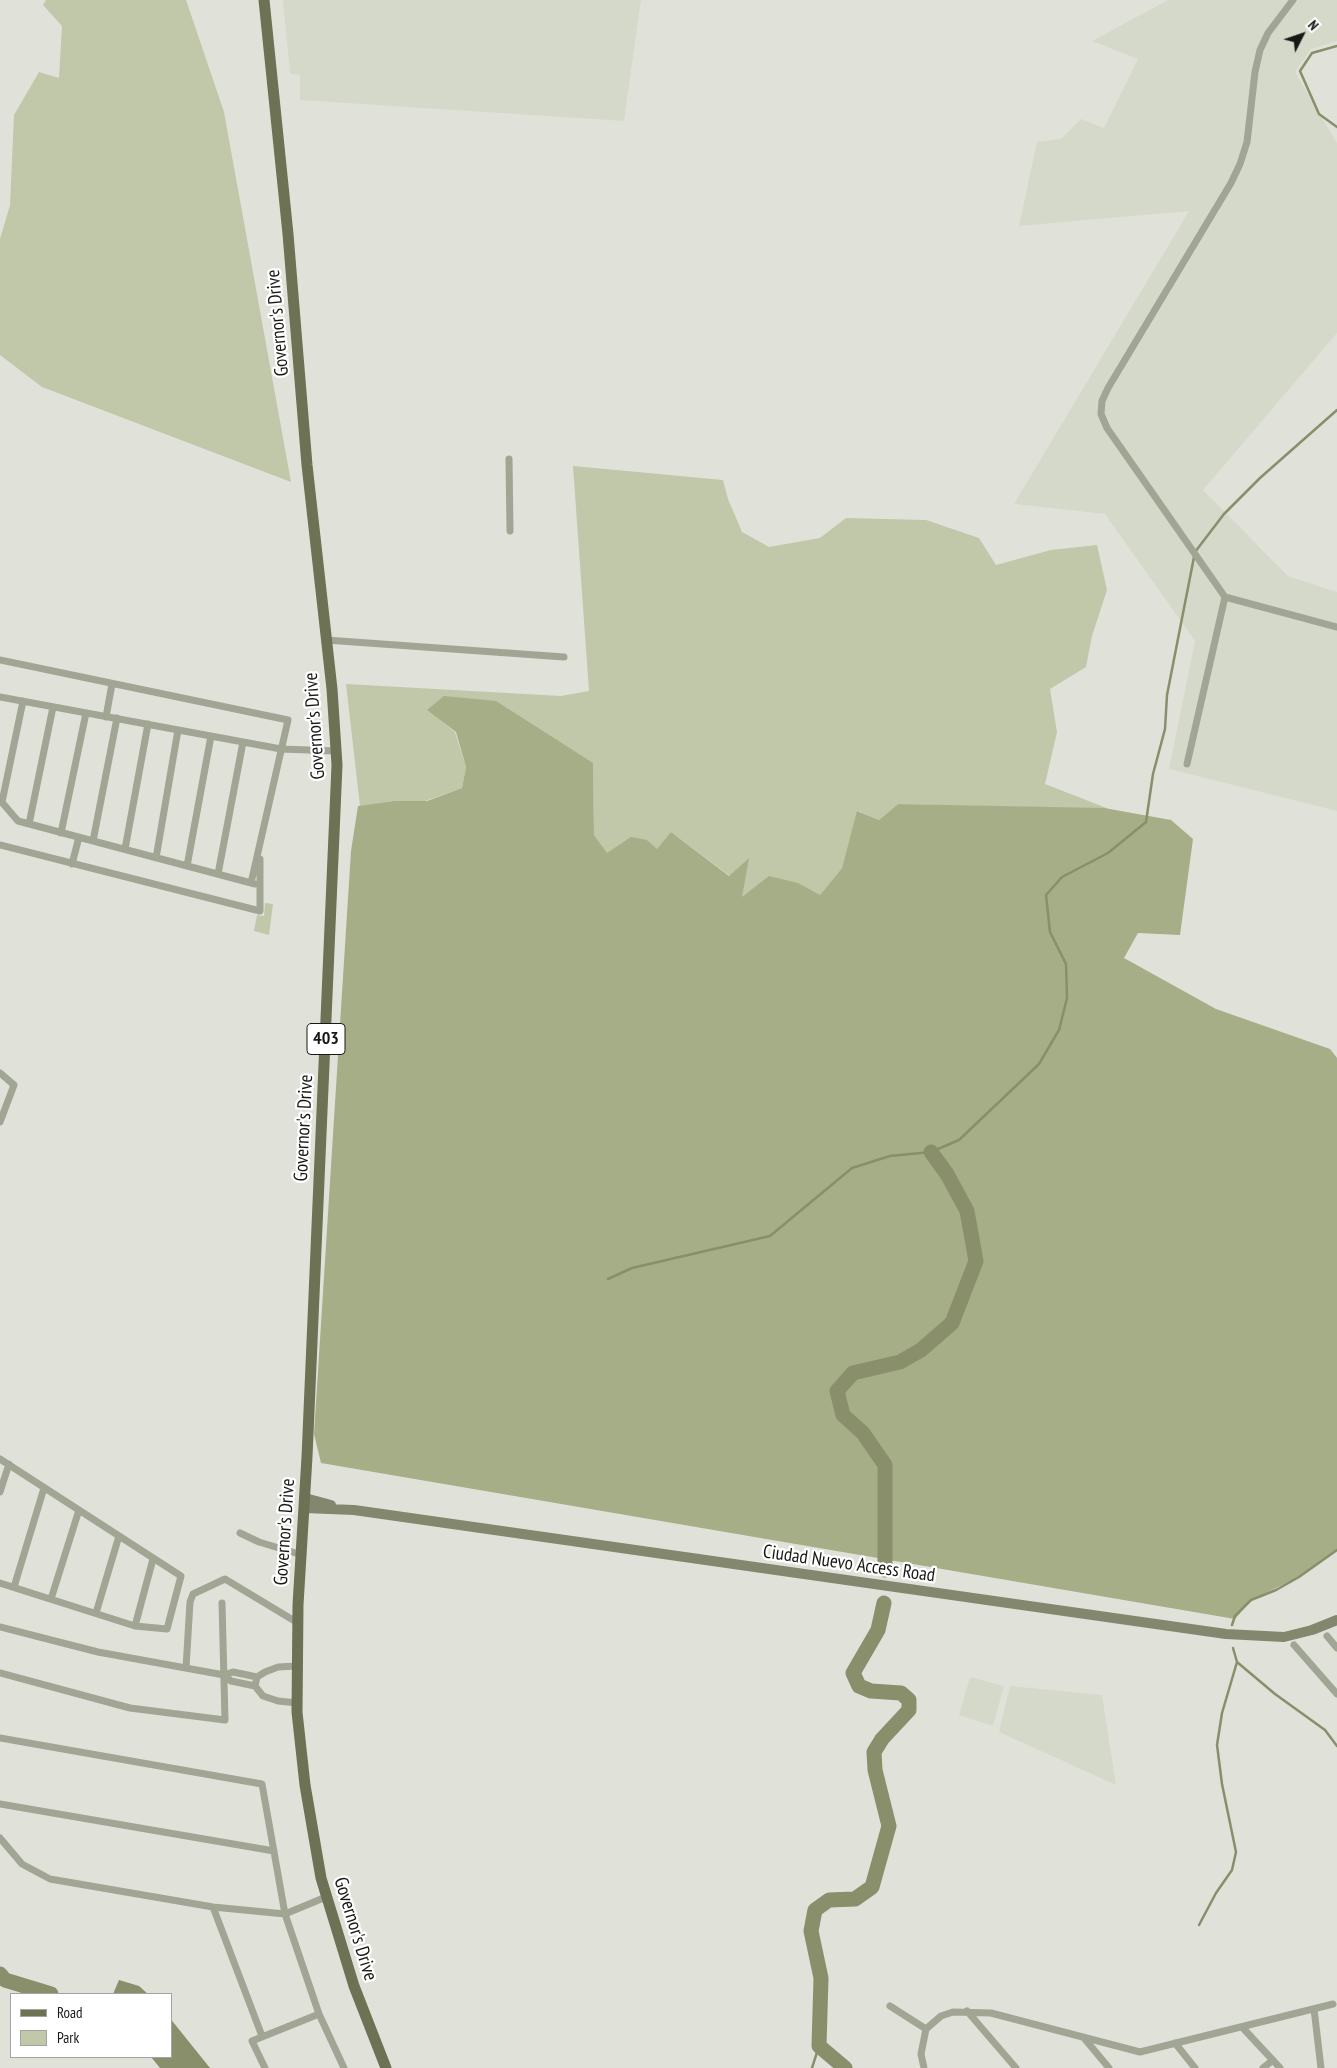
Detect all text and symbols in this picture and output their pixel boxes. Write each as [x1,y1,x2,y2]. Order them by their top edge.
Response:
north arrow [1277,10,1327,60]
text: N [1304,16,1323,34]
street label: Governor's Drive [262,269,294,377]
street label: Governor's Drive [300,672,330,780]
road number: 403 [307,1024,345,1054]
street label: Governor's Drive [290,1074,318,1182]
street label: Governor's Drive [270,1478,300,1586]
street label: Ciudad Nuevo Access Road [761,1541,937,1587]
street label: Governor's Drive [328,1875,382,1983]
legend [10,1993,172,2058]
text: Road [57,2003,83,2022]
text: Park [57,2028,79,2047]

